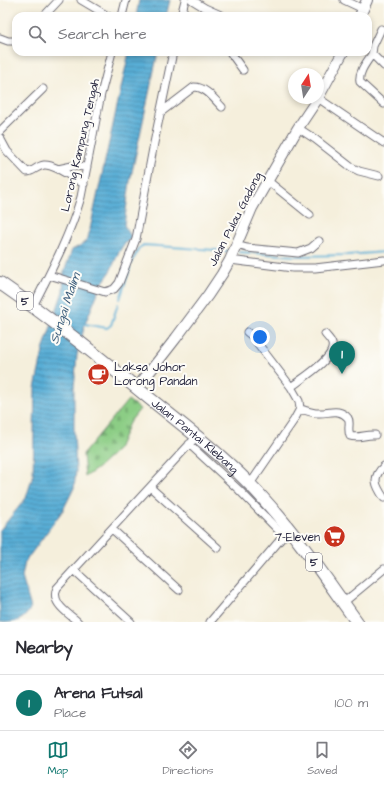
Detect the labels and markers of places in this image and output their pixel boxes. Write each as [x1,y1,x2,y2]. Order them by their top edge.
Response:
pin: 1 [329,341,355,374]
place label: Laksa Johor Lorong Pandan [114,359,197,391]
cafe icon: Laksa Johor Lorong Pandan [85,361,111,387]
supermarket icon: 7-Eleven [322,524,348,550]
place label: 7-Eleven [275,529,320,546]

